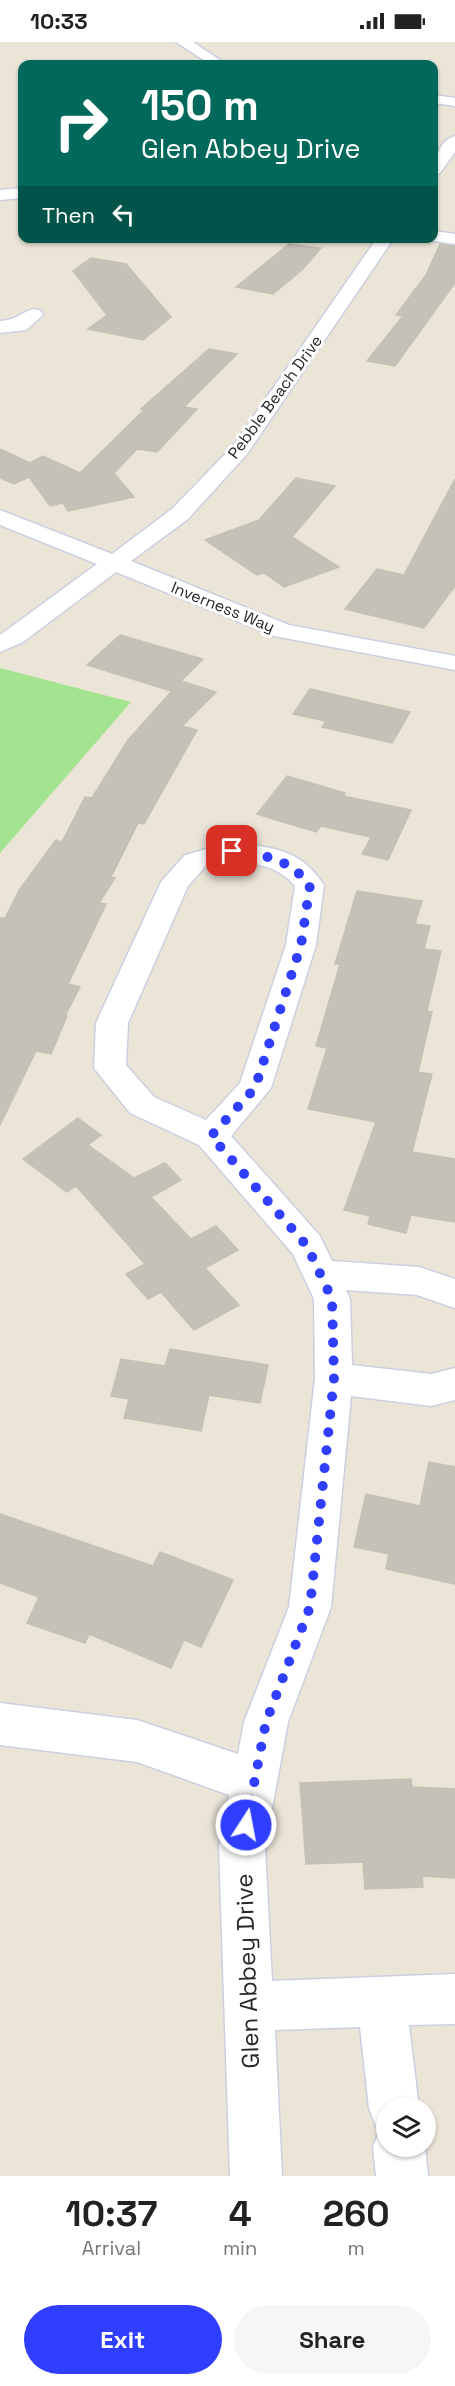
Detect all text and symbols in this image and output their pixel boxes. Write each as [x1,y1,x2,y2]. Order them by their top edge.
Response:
text: 10:33 [30,7,88,35]
text: 150 m [141,79,259,132]
icon: right [42,84,120,162]
text: Glen Abbey Drive [141,131,360,166]
icon: left [107,198,140,231]
text: Then [42,201,95,229]
street label: Pebble Beach Drive [223,331,327,463]
street label: Inverness Way [168,577,278,637]
pin [206,825,257,876]
icon: arrive [215,834,248,867]
position arrow [214,1793,278,1857]
street label: Glen Abbey Drive [228,1873,266,2069]
map controls [376,2097,436,2157]
button: layers [376,2097,436,2157]
text: 10:37 [65,2191,158,2237]
text: 4 [229,2191,252,2237]
text: 260 [323,2191,390,2237]
text: Arrival [82,2235,141,2261]
text: min [223,2235,257,2261]
text: m [348,2235,365,2261]
button: Exit [24,2305,222,2374]
button: Share [234,2305,431,2374]

